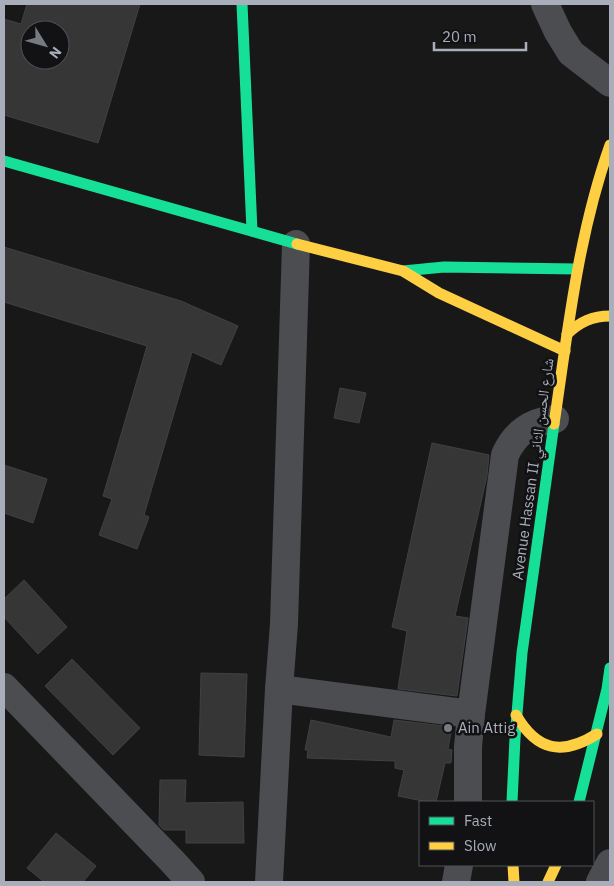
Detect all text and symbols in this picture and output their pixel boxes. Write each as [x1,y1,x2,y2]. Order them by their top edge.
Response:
north arrow [20,20,70,70]
scale bar [434,20,526,52]
text: 20 m [442,27,477,46]
text: N [45,43,66,62]
street label: Avenue Hassan II شارع الحسن الثاني [508,357,560,581]
place label: Ain Attig [458,718,515,737]
marker: Ain Attig [442,722,454,734]
legend [419,801,594,866]
text: Fast [464,811,492,830]
text: Slow [464,836,497,855]

